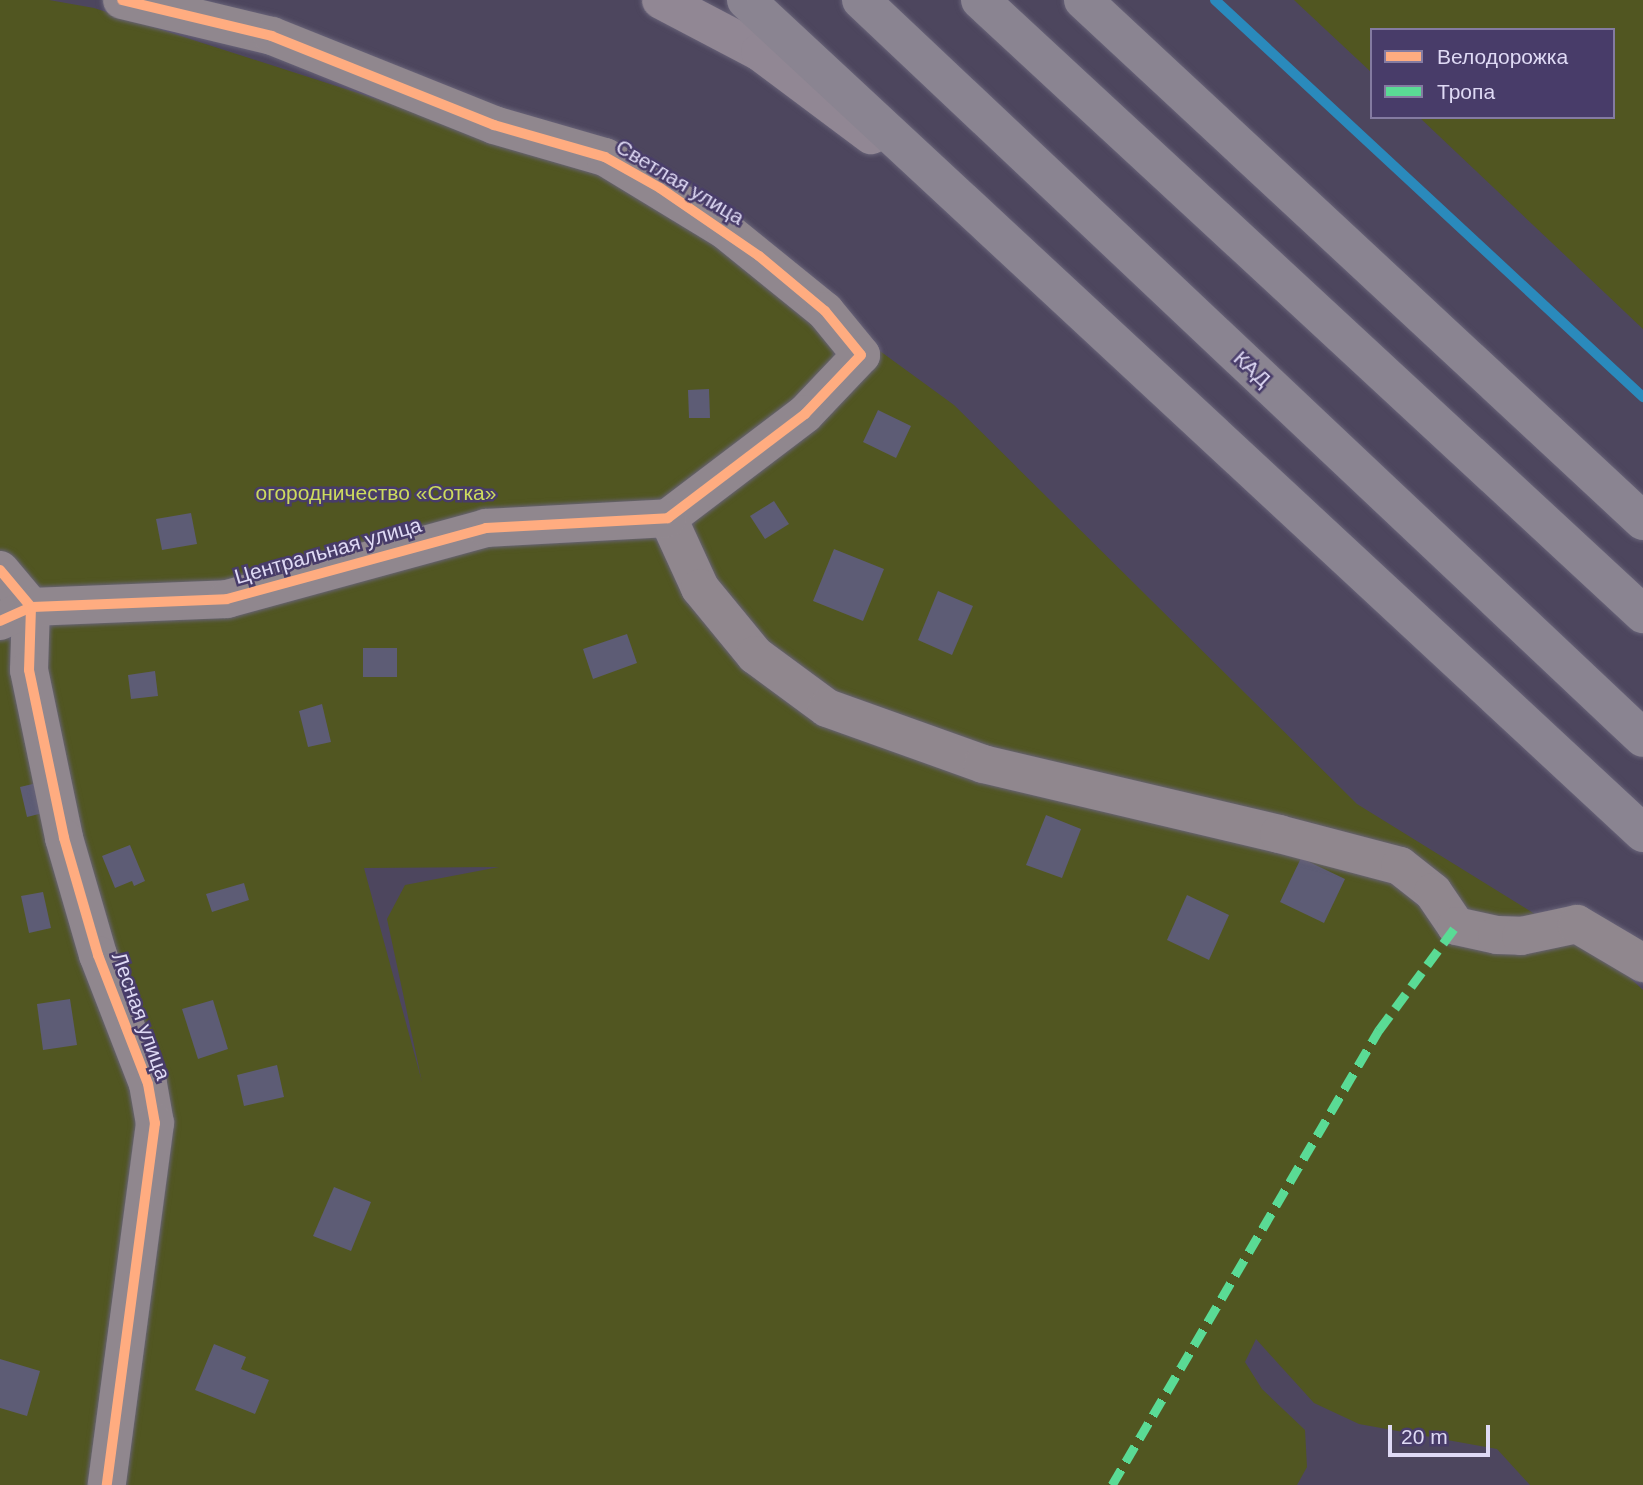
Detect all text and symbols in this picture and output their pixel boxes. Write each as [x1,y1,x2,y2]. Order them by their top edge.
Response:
legend [1370,28,1615,119]
text: Велодорожка [1437,45,1568,68]
text: Тропа [1437,80,1495,103]
street label: Светлая улица [611,134,749,230]
street label: КАД [1228,346,1276,392]
park label: огородничество «Сотка» [256,480,496,506]
street label: Центральная улица [232,512,424,590]
street label: Лесная улица [106,949,176,1083]
scale bar [1391,1412,1492,1456]
text: 20 m [1401,1425,1448,1448]

